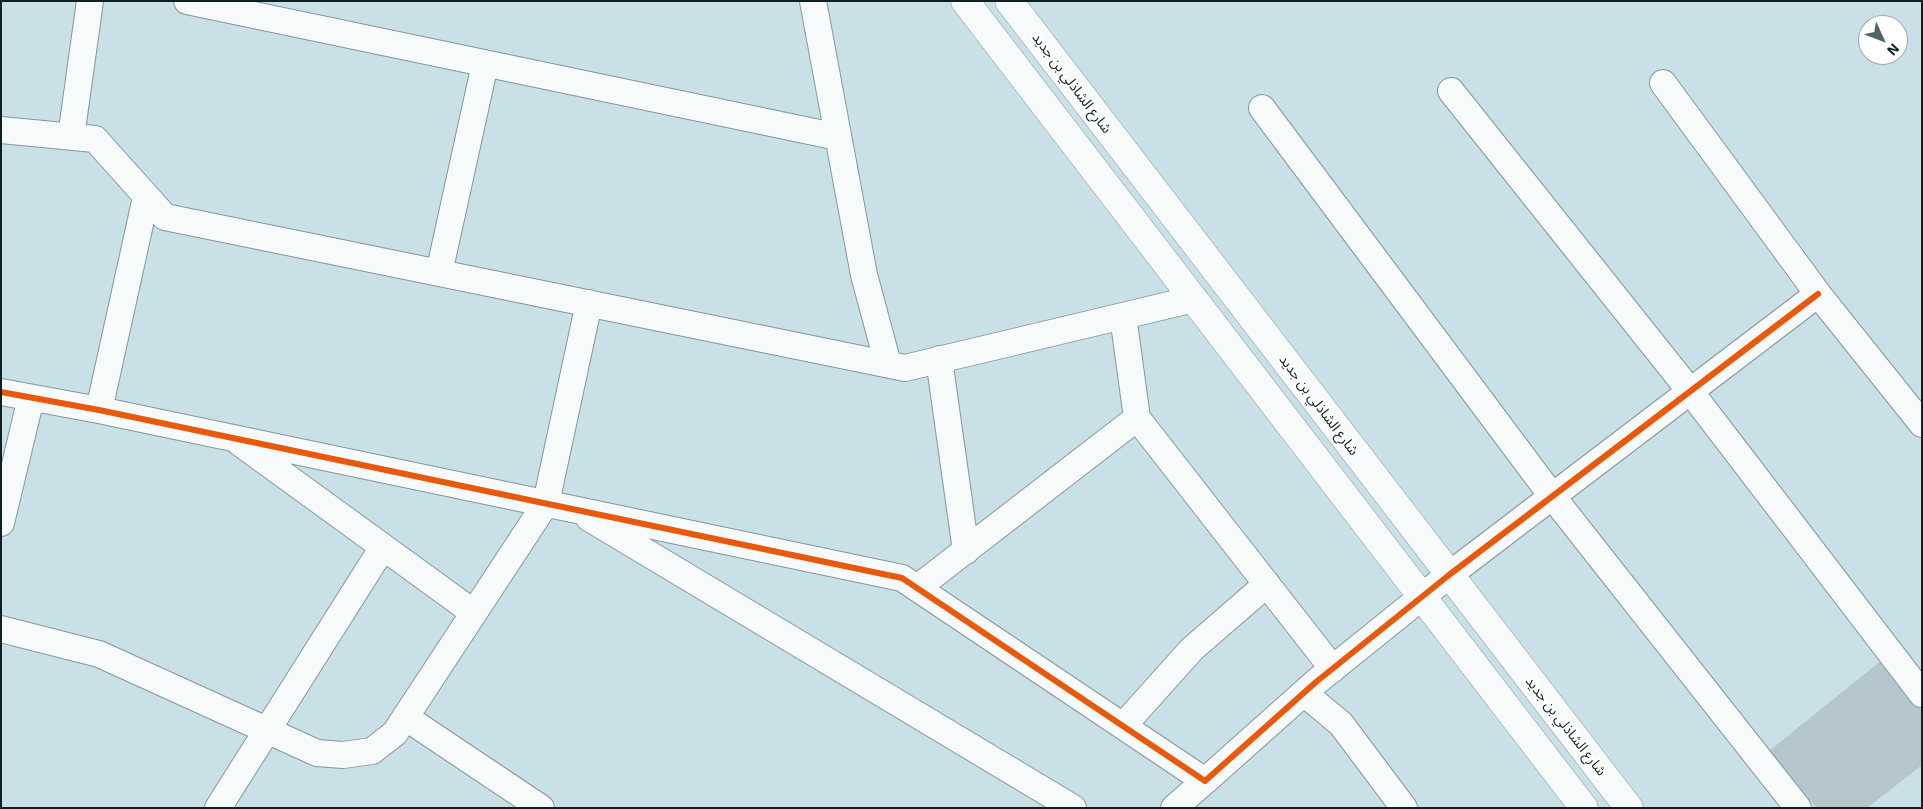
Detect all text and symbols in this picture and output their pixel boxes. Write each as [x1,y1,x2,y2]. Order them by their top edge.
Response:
north arrow [1858,15,1908,65]
street label: شارع الشاذلي بن جديد [1029,29,1115,137]
text: N [1884,40,1903,59]
street label: شارع الشاذلي بن جديد [1276,351,1362,459]
street label: شارع الشاذلي بن جديد [1522,673,1610,779]

